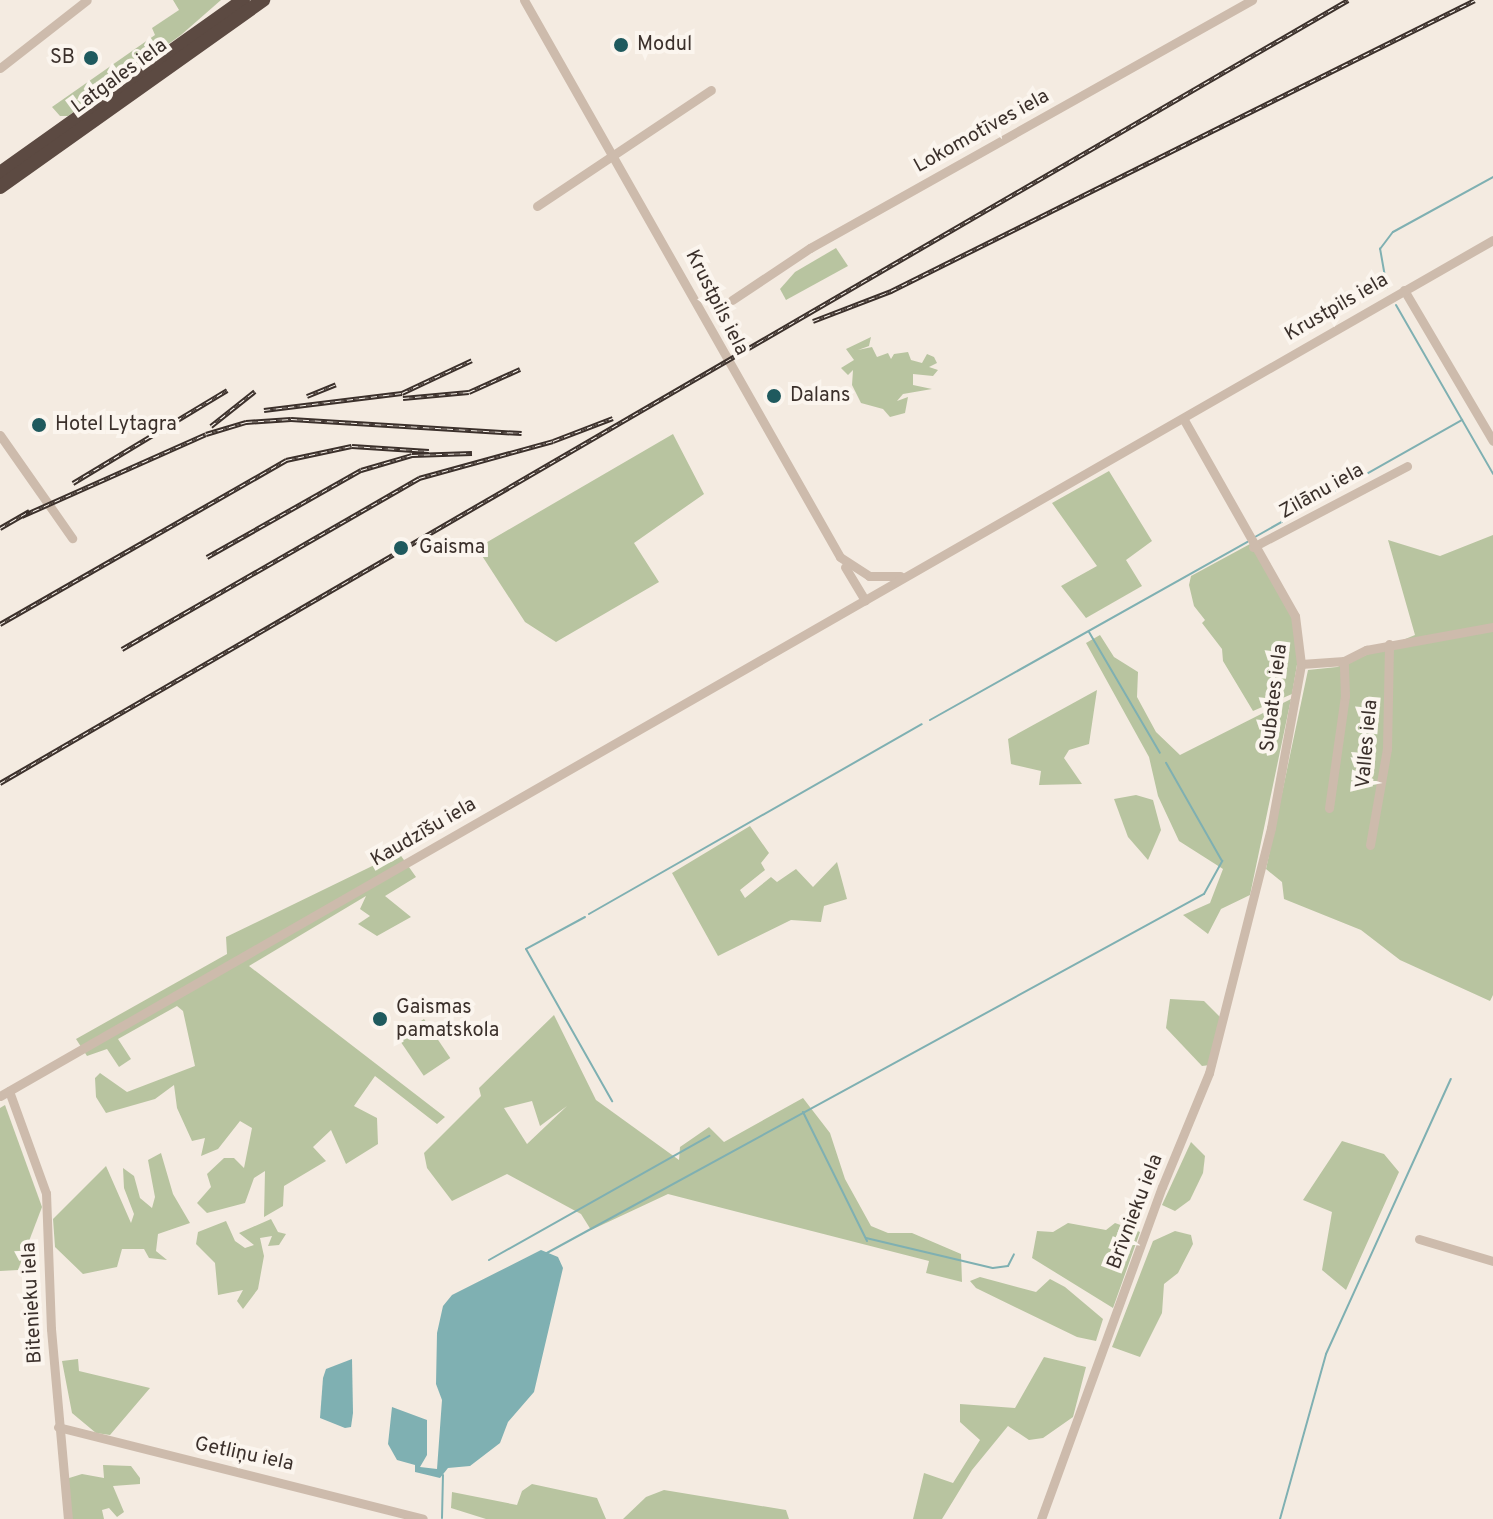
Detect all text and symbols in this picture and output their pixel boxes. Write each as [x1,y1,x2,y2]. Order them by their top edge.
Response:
place label: Modul [637,33,692,57]
street label: Latgales iela [68,34,172,120]
marker: Modul [612,36,630,54]
place label: SB [50,46,75,70]
marker: SB [82,49,100,67]
street label: Lokomotīves iela [910,85,1054,179]
street label: Krustpils iela [679,246,753,360]
street label: Krustpils iela [1281,269,1393,347]
place label: Dalans [790,384,850,408]
marker: Dalans [765,387,783,405]
place label: Hotel Lytagra [55,413,177,437]
marker: Hotel Lytagra [30,416,48,434]
street label: Zilānu iela [1276,459,1368,525]
place label: Gaisma [419,536,485,560]
marker: Gaisma [390,537,412,559]
street label: Subates iela [1256,643,1294,753]
street label: Valles iela [1352,699,1384,789]
street label: Kaudzīšu iela [367,793,481,873]
place label: Gaismas pamatskola [396,996,499,1043]
marker: Gaismas pamatskola [371,1010,389,1028]
street label: Brīvnieku iela [1103,1151,1169,1273]
street label: Bitenieku iela [18,1242,48,1364]
street label: Getliņu iela [192,1433,296,1477]

